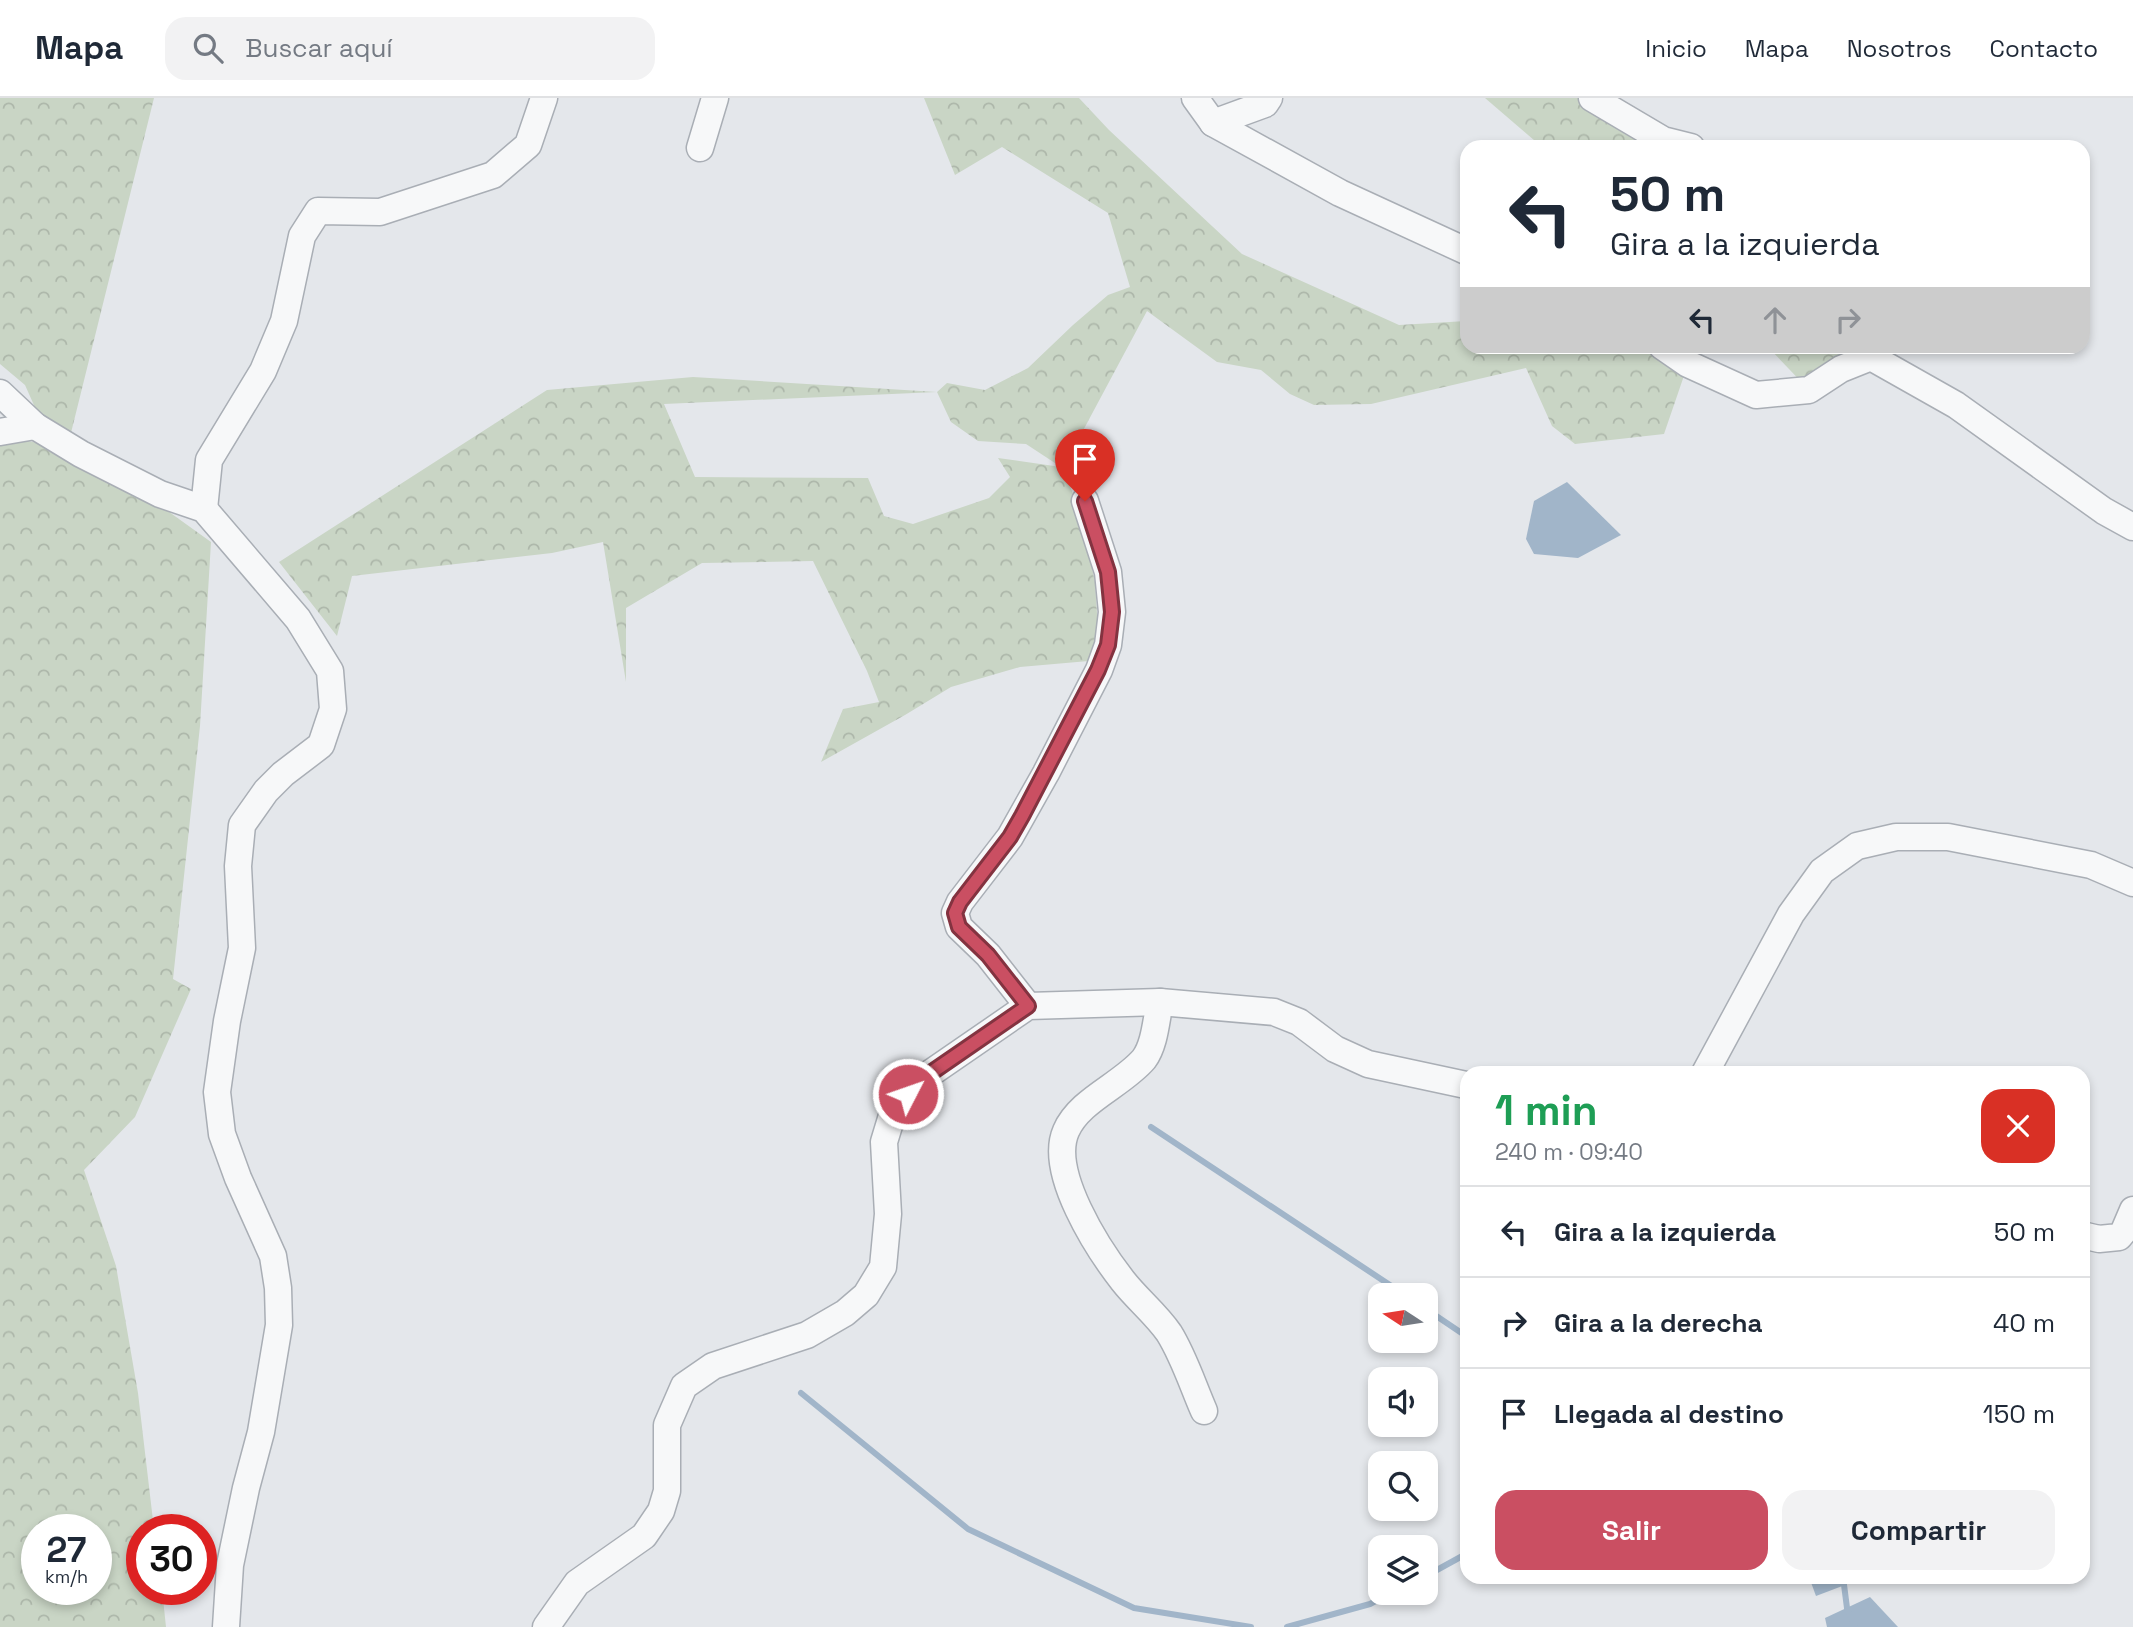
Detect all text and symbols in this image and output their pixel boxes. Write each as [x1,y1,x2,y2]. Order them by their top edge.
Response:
search box [165,17,655,80]
text: Mapa [35,27,123,69]
icon: search [189,29,227,67]
text: Buscar aquí [245,31,393,65]
text: Inicio [1645,33,1707,64]
text: Mapa [1745,33,1809,64]
text: Nosotros [1847,33,1952,64]
text: Contacto [1990,33,2098,64]
text: 50 m [1610,163,1725,225]
icon: left [1495,168,1586,259]
text: Gira a la izquierda [1610,224,1880,264]
icon: left [1683,301,1721,339]
icon: ahead [1756,301,1794,339]
icon: right [1829,301,1867,339]
pin [1055,429,1115,501]
icon: arrive [1066,440,1104,478]
position arrow [871,1057,945,1131]
text: 1 min [1495,1084,1598,1137]
button: close [1981,1089,2055,1163]
text: 240 m · 09:40 [1495,1137,1643,1167]
icon: left [1495,1213,1533,1251]
text: Gira a la izquierda [1554,1215,1776,1249]
text: 50 m [1994,1215,2055,1249]
north arrow [1368,1283,1438,1353]
map controls [1368,1283,1438,1605]
icon: right [1495,1304,1533,1342]
text: Gira a la derecha [1554,1306,1763,1340]
text: 40 m [1993,1306,2055,1340]
button: sound [1368,1367,1438,1437]
icon: arrive [1495,1395,1533,1433]
text: Llegada al destino [1554,1397,1784,1431]
text: 150 m [1983,1397,2055,1431]
button: search [1368,1451,1438,1521]
button: Salir [1495,1490,1768,1570]
button: Compartir [1782,1490,2055,1570]
speed limit sign: 30 [126,1514,217,1605]
text: 27 [47,1528,86,1572]
button: layers [1368,1535,1438,1605]
text: km/h [45,1565,88,1588]

